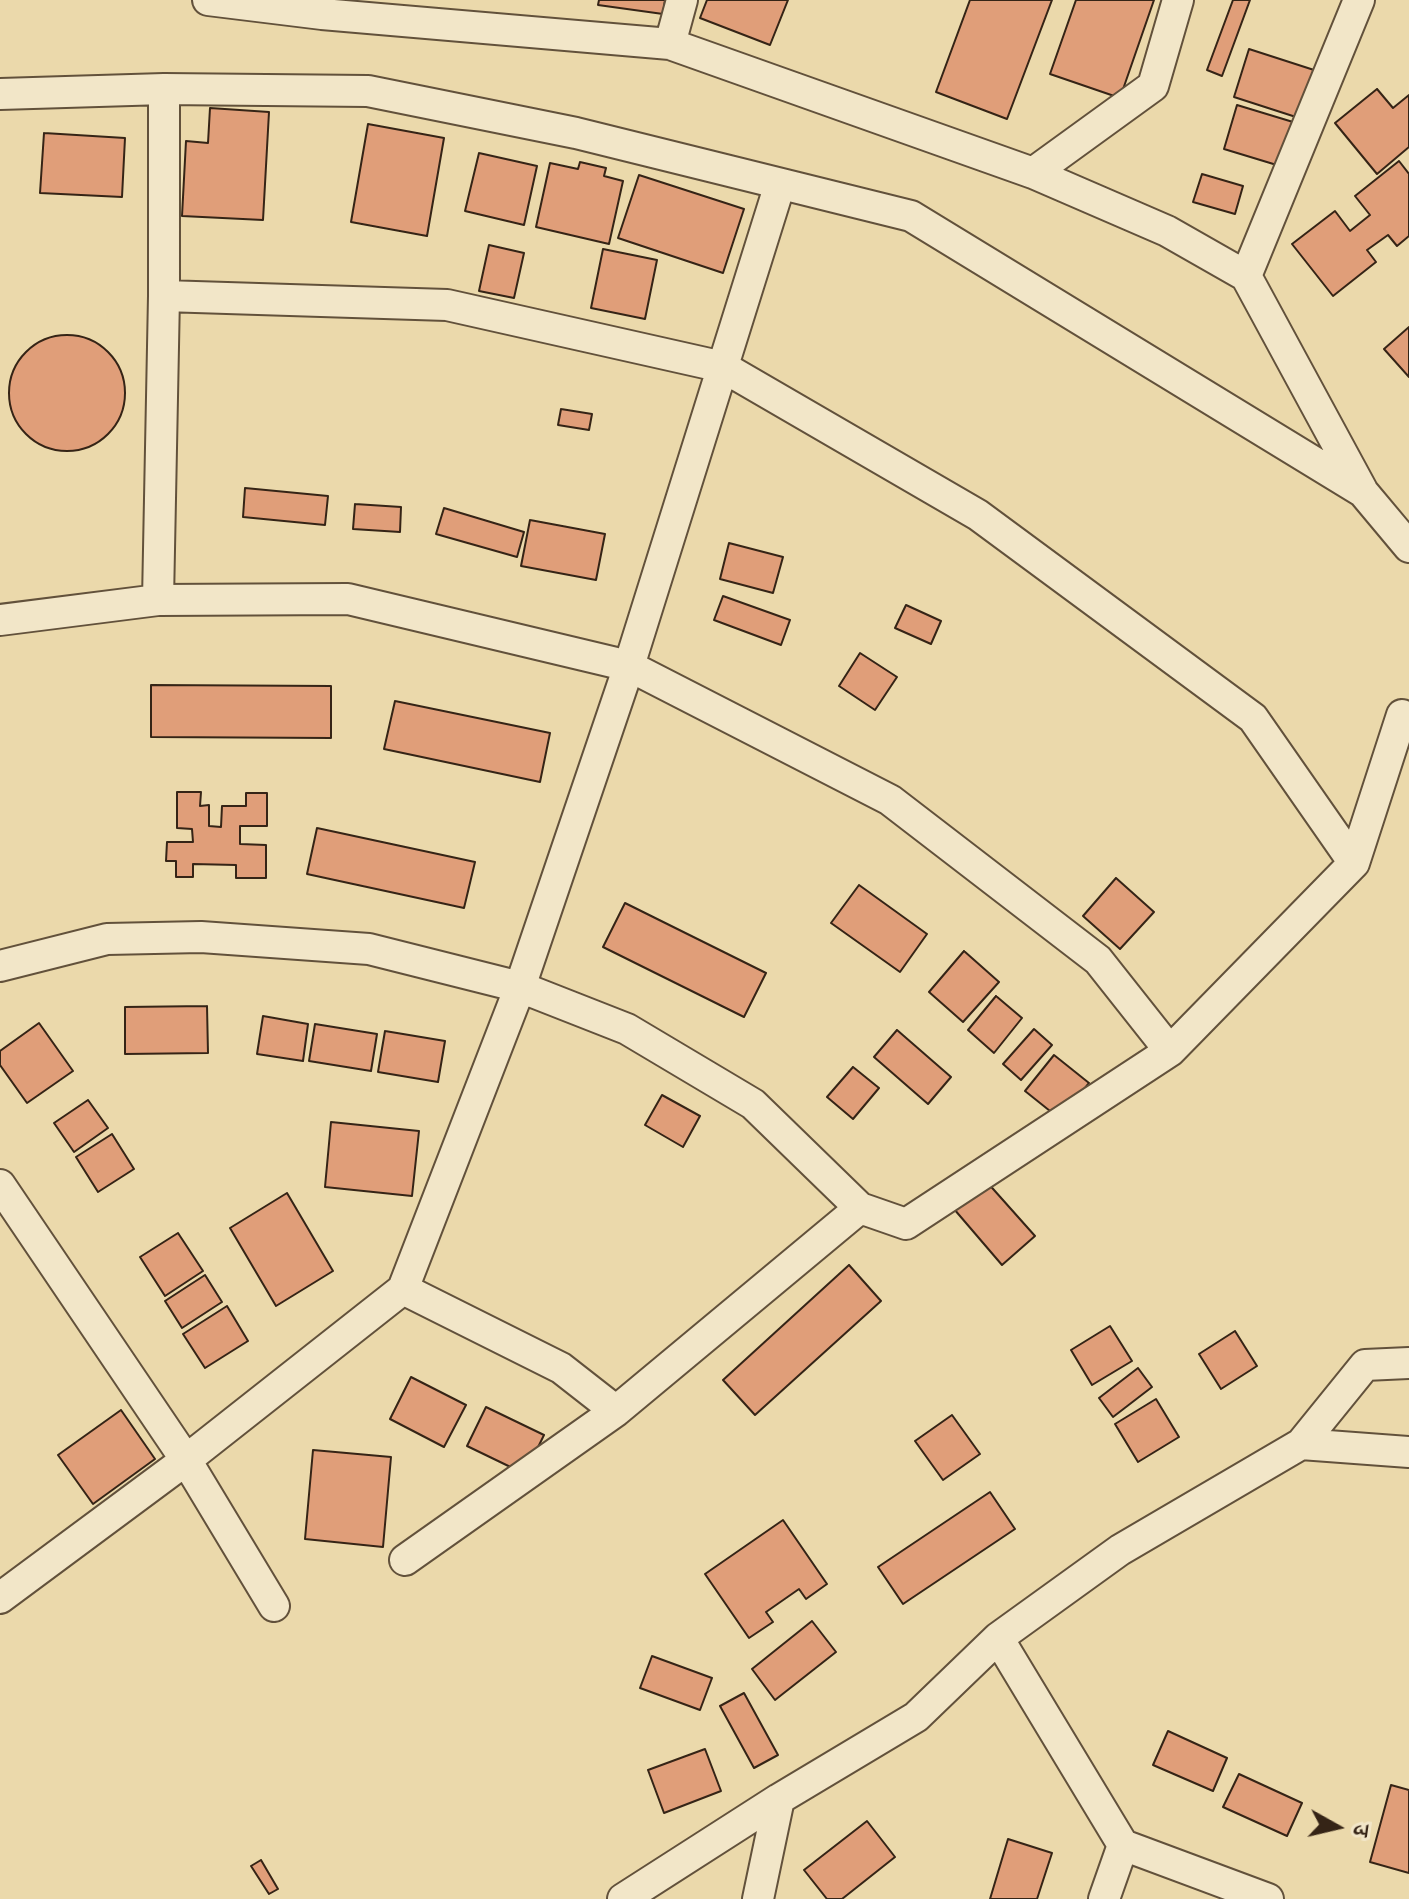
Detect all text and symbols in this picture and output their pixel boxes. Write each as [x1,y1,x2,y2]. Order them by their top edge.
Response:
north arrow [1297,1787,1377,1867]
text: उ [1347,1823,1375,1838]

